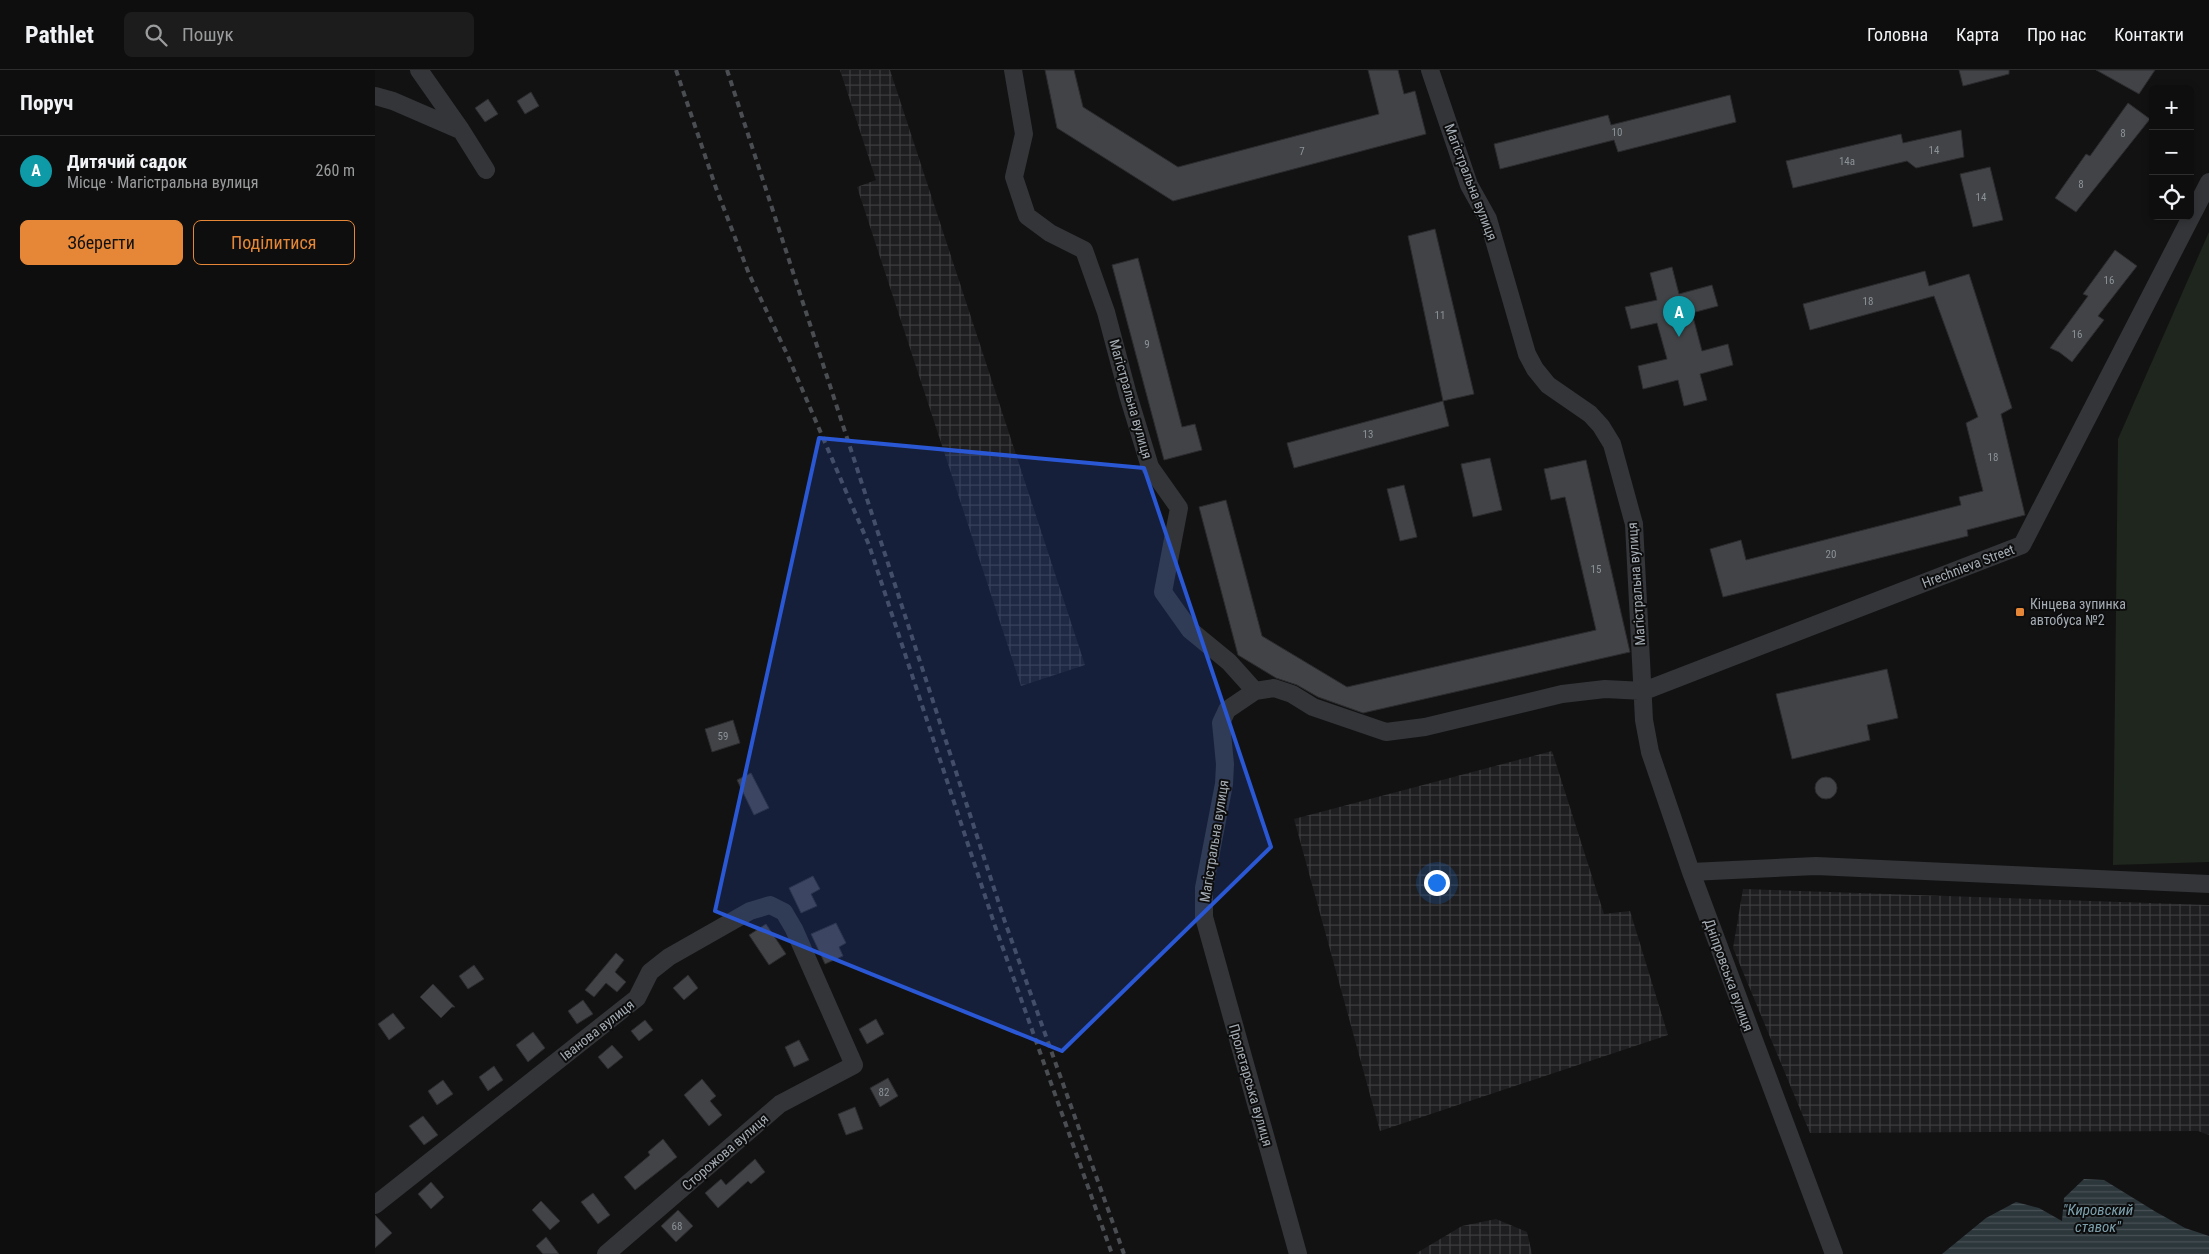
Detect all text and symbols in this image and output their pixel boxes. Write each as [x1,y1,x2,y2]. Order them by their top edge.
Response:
search box [124,12,474,57]
text: Pathlet [25,21,94,49]
icon: search [142,21,170,49]
text: Пошук [182,23,234,46]
text: Головна [1867,24,1928,45]
text: Карта [1956,24,1999,45]
text: Про нас [2027,24,2086,45]
text: Контакти [2114,24,2184,45]
map controls [2149,85,2194,220]
button: + [2149,85,2194,130]
text: Поруч [20,91,73,115]
street label: Магістральна вулиця [1441,121,1501,243]
house number: 10 [1612,126,1622,139]
house number: 8 [2120,127,2126,140]
button: − [2149,130,2194,175]
house number: 14 [1929,144,1940,157]
house number: 7 [1299,145,1305,158]
text: Дитячий садок [67,150,187,173]
house number: 14а [1839,155,1855,168]
text: A [31,161,41,180]
text: 260 m [316,161,355,180]
text: Місце · Магістральна вулиця [67,173,259,192]
button: locate [2149,175,2194,220]
house number: 8 [2078,178,2084,191]
house number: 14 [1976,191,1987,204]
button: Зберегти [20,220,183,265]
button: Поділитися [193,220,355,265]
house number: 16 [2104,274,2114,287]
house number: 18 [1863,295,1873,308]
pin: A [1663,296,1695,337]
house number: 11 [1435,309,1445,322]
house number: 16 [2072,328,2082,341]
street label: Магістральна вулиця [1106,337,1156,461]
house number: 9 [1144,338,1150,351]
house number: 13 [1363,428,1373,441]
house number: 18 [1988,451,1998,464]
street label: Магістральна вулиця [1624,522,1648,646]
street label: Hrechnieva Street [1920,541,2016,591]
house number: 20 [1826,548,1836,561]
house number: 15 [1591,563,1601,576]
place label: Кінцева зупинка автобуса №2 [2030,596,2126,628]
marker: Кінцева зупинка автобуса №2 [2014,606,2026,618]
house number: 59 [718,730,728,743]
street label: Магістральна вулиця [1196,779,1232,903]
your location [1424,870,1450,896]
street label: Дніпровська вулиця [1701,917,1757,1033]
street label: Іванова вулиця [557,996,637,1064]
street label: Пролетарська вулиця [1226,1022,1276,1148]
house number: 82 [879,1086,889,1099]
street label: Сторожова вулиця [679,1110,771,1194]
water label: "Кировский ставок" [2063,1201,2133,1236]
house number: 68 [672,1220,682,1233]

